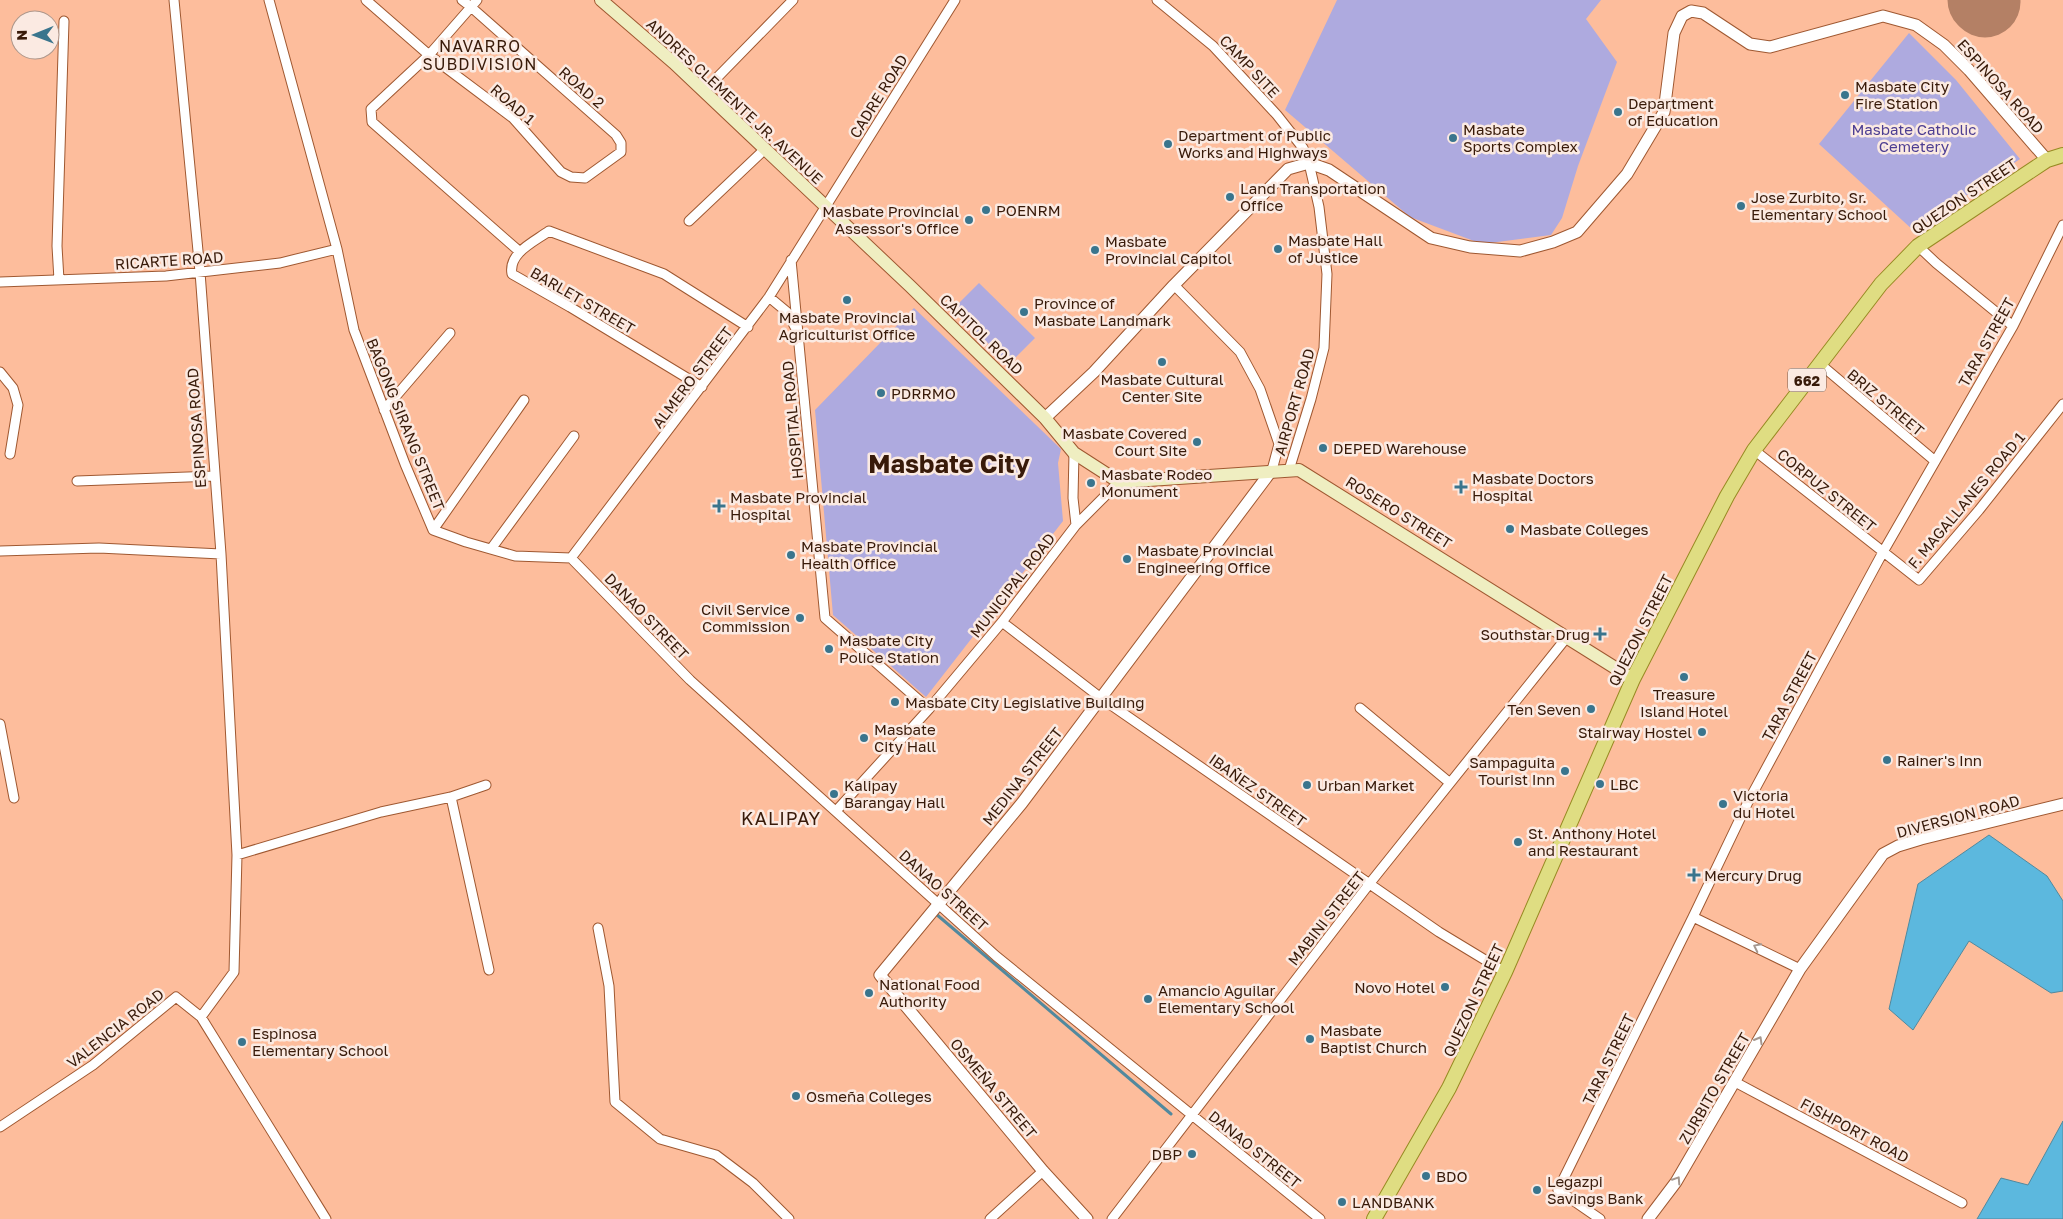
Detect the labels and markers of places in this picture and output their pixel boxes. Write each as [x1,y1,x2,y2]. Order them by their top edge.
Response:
place label: Masbate City Fire Station [1855,77,1950,112]
marker: Masbate City Fire Station [1839,89,1851,101]
place label: Department of Education [1628,94,1718,129]
marker: Department of Education [1612,106,1624,118]
place label: Masbate Sports Complex [1463,120,1578,155]
place label: Department of Public Works and Highways [1178,126,1331,161]
marker: Masbate Sports Complex [1447,132,1459,144]
marker: Department of Public Works and Highways [1162,138,1174,150]
place label: Land Transportation Office [1240,179,1386,214]
place label: Jose Zurbito, Sr. Elementary School [1751,188,1887,223]
marker: Land Transportation Office [1224,191,1236,203]
marker: Jose Zurbito, Sr. Elementary School [1735,200,1747,212]
place label: POENRM [996,201,1061,219]
place label: Masbate Provincial Assessor's Office [822,202,959,237]
marker: POENRM [980,204,992,216]
marker: Masbate Provincial Assessor's Office [963,214,975,226]
place label: Masbate Hall of Justice [1288,231,1383,266]
place label: Masbate Provincial Capitol [1105,232,1232,267]
marker: Masbate Hall of Justice [1272,243,1284,255]
marker: Masbate Provincial Capitol [1089,244,1101,256]
marker: Masbate Provincial Agriculturist Office [841,294,853,306]
place label: Province of Masbate Landmark [1034,294,1172,329]
marker: Province of Masbate Landmark [1018,306,1030,318]
place label: Masbate Provincial Agriculturist Office [779,308,916,343]
marker: Masbate Cultural Center Site [1156,356,1168,368]
place label: Masbate Cultural Center Site [1100,370,1224,405]
place label: PDRRMO [891,384,956,402]
marker: PDRRMO [875,387,887,399]
place label: Masbate Covered Court Site [1062,424,1187,459]
marker: Masbate Covered Court Site [1191,436,1203,448]
place label: DEPED Warehouse [1333,439,1467,457]
marker: DEPED Warehouse [1317,442,1329,454]
place label: Masbate Rodeo Monument [1101,465,1212,500]
place label: Masbate Doctors Hospital [1472,469,1594,504]
marker: Masbate Rodeo Monument [1085,477,1097,489]
marker: Masbate Doctors Hospital [1454,480,1468,494]
place label: Masbate Provincial Hospital [730,488,867,523]
marker: Masbate Provincial Hospital [712,499,726,513]
place label: Masbate Colleges [1520,520,1649,538]
marker: Masbate Colleges [1504,523,1516,535]
place label: Masbate Provincial Health Office [801,537,938,572]
place label: Masbate Provincial Engineering Office [1137,541,1274,576]
marker: Masbate Provincial Health Office [785,549,797,561]
marker: Masbate Provincial Engineering Office [1121,553,1133,565]
place label: Civil Service Commission [701,600,790,635]
marker: Civil Service Commission [794,612,806,624]
place label: Southstar Drug [1480,625,1590,643]
marker: Southstar Drug [1594,628,1606,640]
place label: Masbate City Police Station [839,631,939,666]
marker: Masbate City Police Station [823,643,835,655]
marker: Treasure Island Hotel [1678,671,1690,683]
place label: Treasure Island Hotel [1640,685,1728,720]
place label: Masbate City Legislative Building [905,693,1144,711]
marker: Masbate City Legislative Building [889,696,901,708]
place label: Ten Seven [1507,700,1581,718]
marker: Ten Seven [1585,703,1597,715]
place label: Masbate City Hall [874,720,936,755]
place label: Stairway Hostel [1578,723,1692,741]
marker: Stairway Hostel [1696,726,1708,738]
marker: Masbate City Hall [858,732,870,744]
place label: Rainer's Inn [1897,751,1982,769]
place label: Sampaguita Tourist Inn [1469,753,1555,788]
marker: Rainer's Inn [1881,754,1893,766]
marker: Sampaguita Tourist Inn [1559,765,1571,777]
place label: LBC [1610,775,1639,793]
place label: Kalipay Barangay Hall [844,776,945,811]
place label: Urban Market [1317,776,1415,794]
marker: LBC [1594,778,1606,790]
marker: Urban Market [1301,779,1313,791]
place label: Victoria du Hotel [1733,786,1795,821]
marker: Kalipay Barangay Hall [828,788,840,800]
marker: Victoria du Hotel [1717,798,1729,810]
place label: St. Anthony Hotel and Restaurant [1528,824,1657,859]
marker: St. Anthony Hotel and Restaurant [1512,836,1524,848]
place label: Mercury Drug [1704,866,1802,884]
marker: Mercury Drug [1688,869,1700,881]
place label: National Food Authority [879,975,980,1010]
place label: Novo Hotel [1354,978,1435,996]
place label: Amancio Aguilar Elementary School [1158,981,1294,1016]
marker: Novo Hotel [1439,981,1451,993]
marker: National Food Authority [863,987,875,999]
marker: Amancio Aguilar Elementary School [1142,993,1154,1005]
place label: Masbate Baptist Church [1320,1021,1427,1056]
place label: Espinosa Elementary School [252,1024,388,1059]
marker: Masbate Baptist Church [1304,1033,1316,1045]
marker: Espinosa Elementary School [236,1036,248,1048]
place label: Osmeña Colleges [806,1087,932,1105]
marker: Osmeña Colleges [790,1090,802,1102]
place label: DBP [1152,1145,1182,1163]
marker: DBP [1186,1148,1198,1160]
place label: BDO [1436,1167,1468,1185]
marker: BDO [1420,1170,1432,1182]
place label: Legazpi Savings Bank [1547,1172,1644,1207]
marker: Legazpi Savings Bank [1531,1184,1543,1196]
place label: LANDBANK [1352,1193,1435,1211]
marker: LANDBANK [1336,1196,1348,1208]

